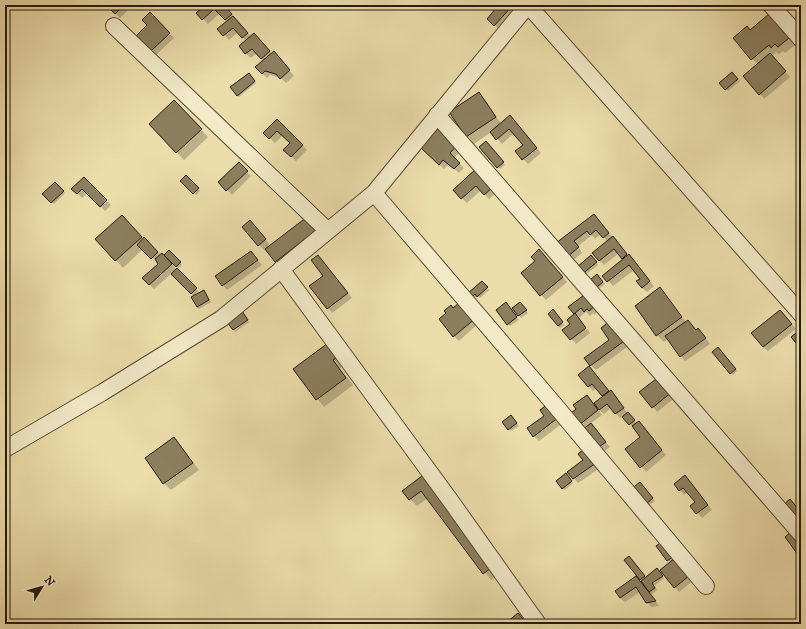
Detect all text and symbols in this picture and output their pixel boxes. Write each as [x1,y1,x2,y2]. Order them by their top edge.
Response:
north arrow [22,567,62,607]
text: N [41,574,57,589]

